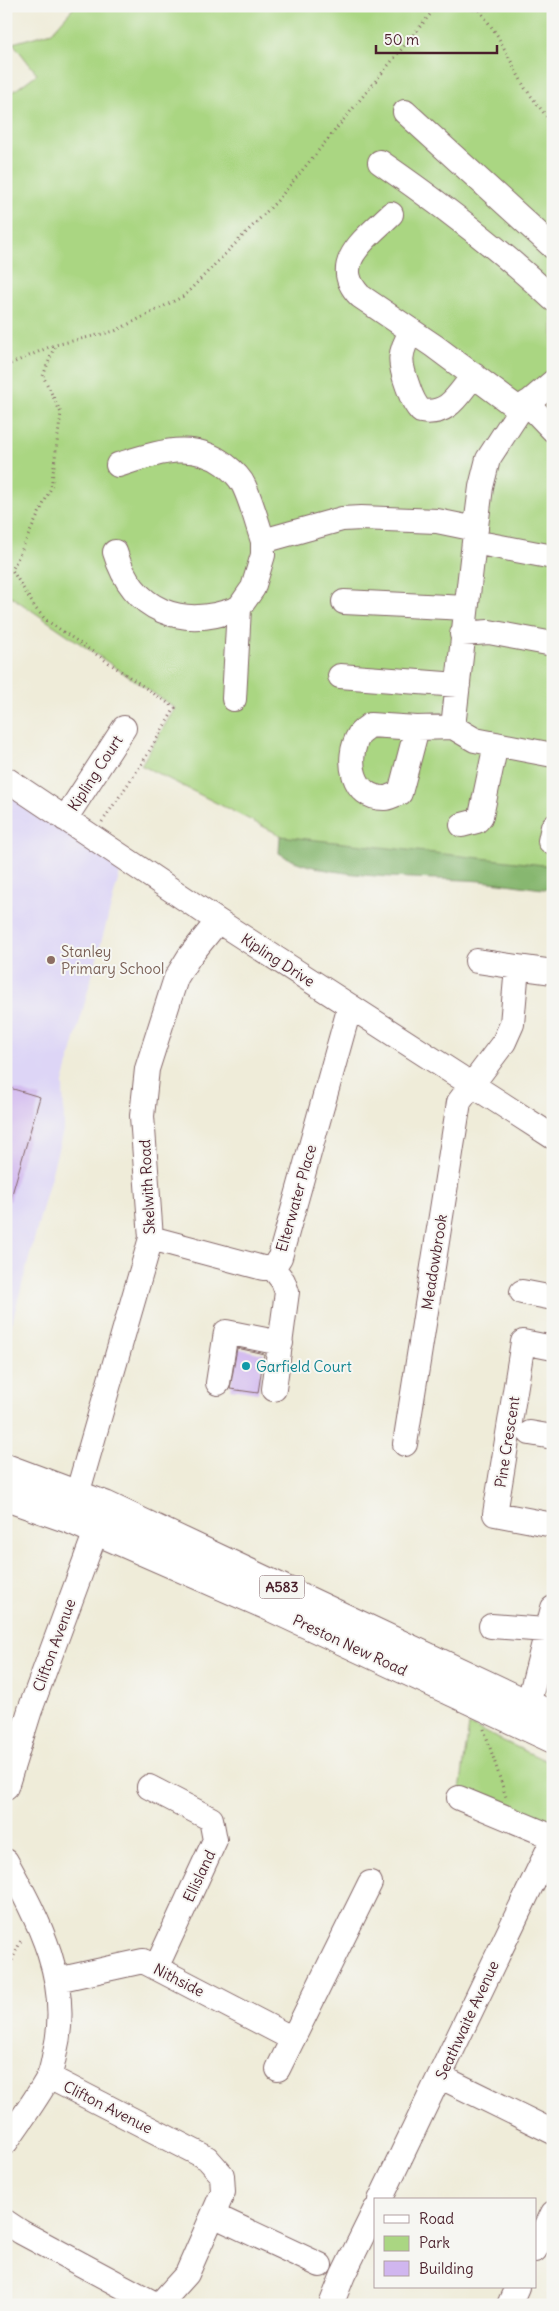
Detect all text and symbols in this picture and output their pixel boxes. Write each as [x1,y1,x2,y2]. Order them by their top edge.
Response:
scale bar [376,22,498,54]
text: 50 m [384,30,419,49]
street label: Kipling Court [63,732,127,814]
street label: Kipling Drive [238,929,318,991]
place label: Stanley Primary School [61,942,164,978]
marker: Stanley Primary School [45,954,57,966]
street label: Skelwith Road [135,1139,159,1235]
street label: Elterwater Place [272,1142,320,1254]
street label: Meadowbrook [417,1213,451,1311]
place label: Garfield Court [256,1357,352,1376]
marker: Garfield Court [240,1360,252,1372]
street label: Pine Crescent [490,1395,524,1489]
road number: A583 [260,1575,304,1598]
street label: Clifton Avenue [28,1596,80,1694]
street label: Preston New Road [290,1610,410,1680]
street label: Ellisland [179,1847,219,1905]
street label: Seathwaite Avenue [431,1957,503,2083]
street label: Nithside [150,1959,208,2001]
street label: Clifton Avenue [60,2076,156,2138]
legend [374,2198,536,2288]
text: Road [419,2209,454,2228]
text: Park [419,2233,450,2252]
text: Building [419,2259,474,2278]

